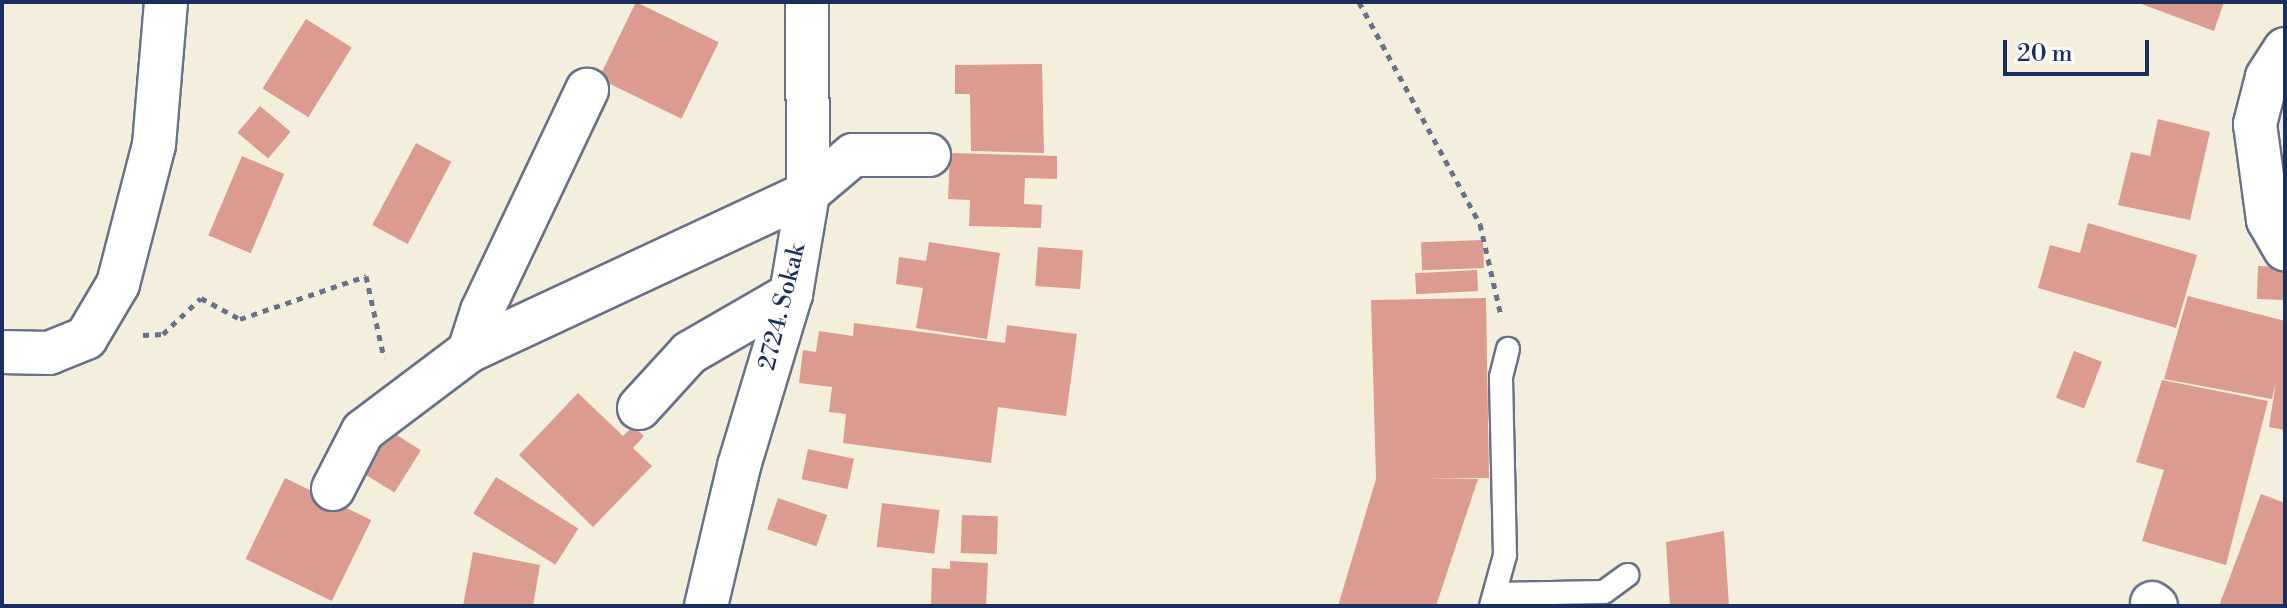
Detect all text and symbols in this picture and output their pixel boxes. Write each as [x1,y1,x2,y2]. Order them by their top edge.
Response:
scale bar [2007,24,2153,74]
text: 20 m [2017,39,2073,69]
street label: 2724. Sokak [753,241,813,373]

